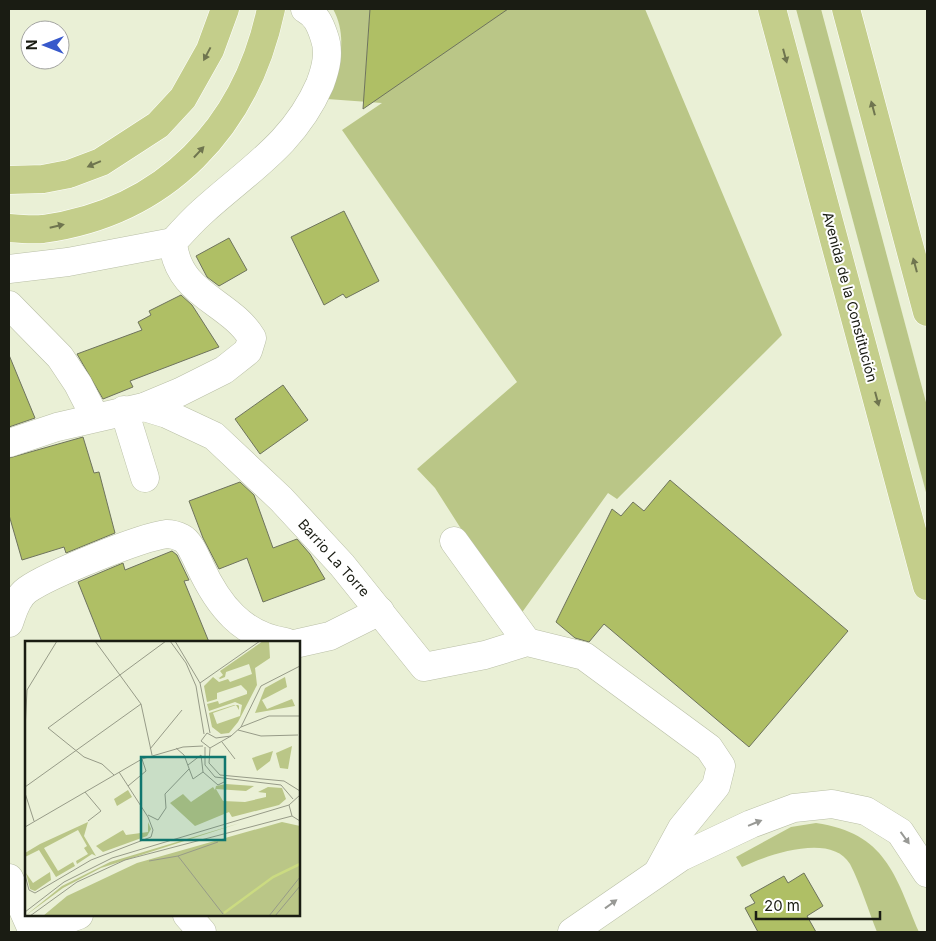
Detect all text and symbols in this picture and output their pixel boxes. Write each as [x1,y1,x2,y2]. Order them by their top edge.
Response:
north arrow [20,20,70,70]
text: N [23,40,40,50]
one-way arrow [203,47,211,61]
one-way arrow [781,48,789,63]
one-way arrow [868,101,876,116]
one-way arrow [193,146,205,158]
one-way arrow [86,160,101,168]
street label: Avenida de la Constitución [820,210,881,384]
one-way arrow [50,222,65,230]
one-way arrow [910,258,918,273]
one-way arrow [873,391,881,406]
street label: Barrio La Torre [295,515,374,600]
inset map [25,641,300,916]
one-way arrow [748,818,762,826]
one-way arrow [900,832,910,845]
scale bar [756,888,880,920]
text: 20 m [764,896,800,915]
one-way arrow [605,899,618,909]

